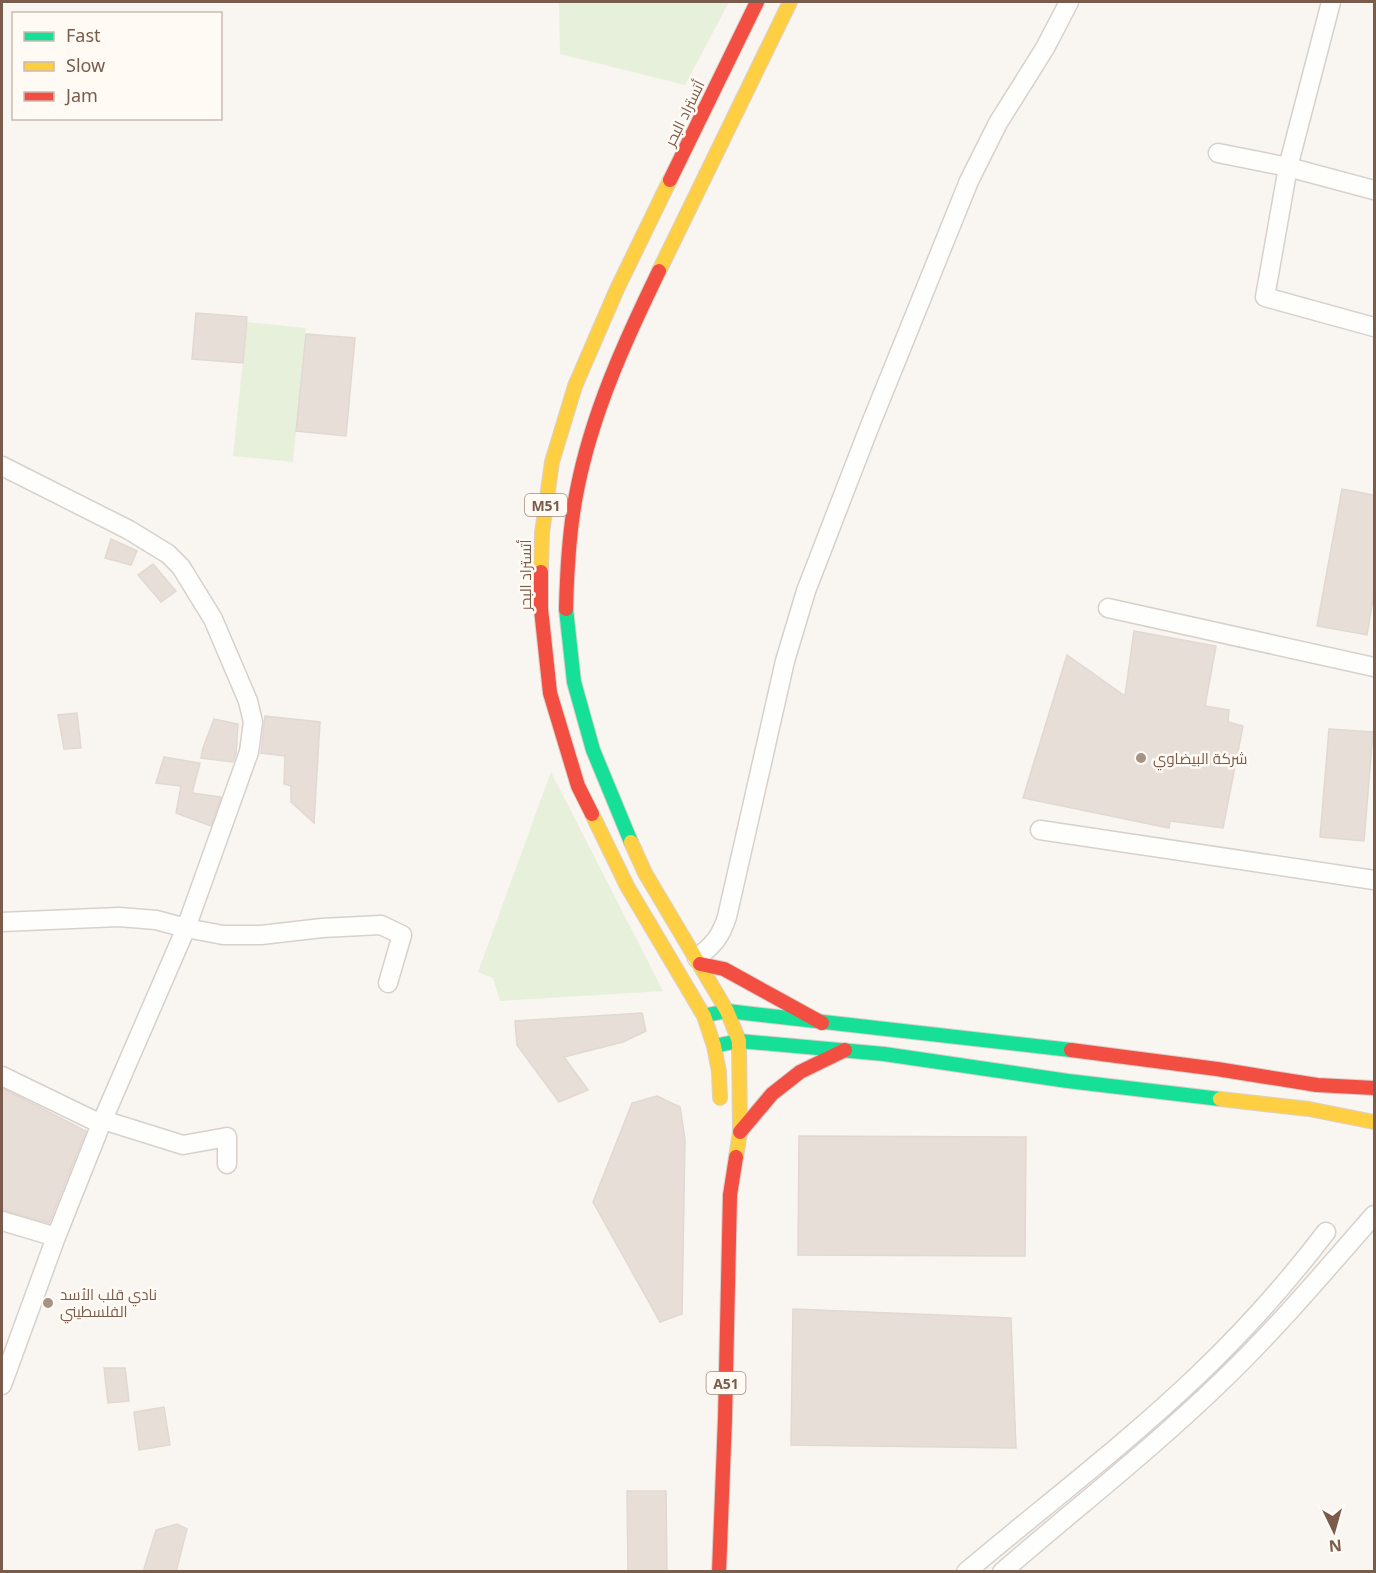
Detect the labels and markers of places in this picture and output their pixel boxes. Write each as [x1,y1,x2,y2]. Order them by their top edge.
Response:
place label: شركة البيضاوي [1153,748,1247,771]
marker: شركة البيضاوي [1134,751,1148,765]
place label: نادي قلب الأسد الفلسطيني [60,1284,157,1324]
marker: نادي قلب الأسد الفلسطيني [41,1296,55,1310]

